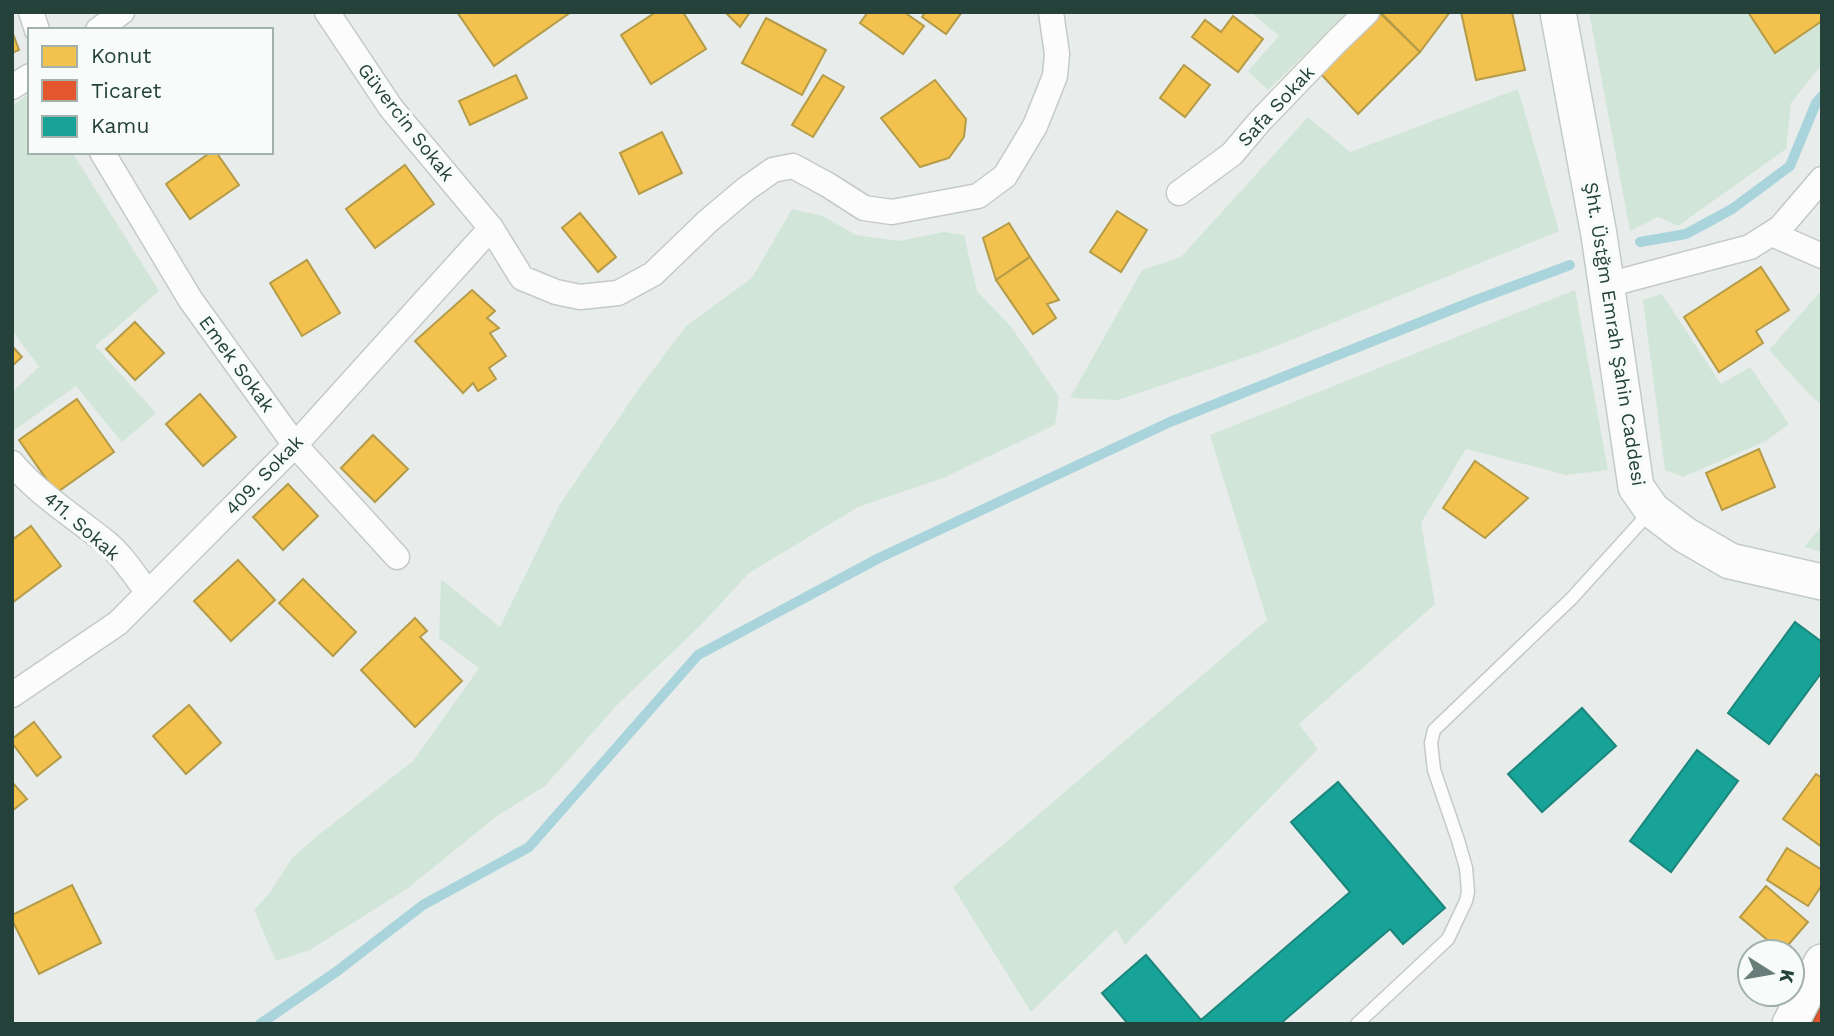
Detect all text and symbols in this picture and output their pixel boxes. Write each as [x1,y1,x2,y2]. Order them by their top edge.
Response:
legend [28,28,273,154]
text: Konut [91,43,151,68]
street label: Güvercin Sokak [353,58,459,186]
street label: Safa Sokak [1233,61,1319,151]
text: Ticaret [91,78,162,103]
text: Kamu [91,113,149,138]
street label: Şht. Üstğm Emrah Şahin Caddesi [1580,180,1650,488]
street label: Emek Sokak [194,311,280,417]
street label: 409. Sokak [220,430,308,520]
street label: 411. Sokak [39,487,125,565]
north arrow [1736,938,1806,1008]
text: K [1775,967,1800,985]

